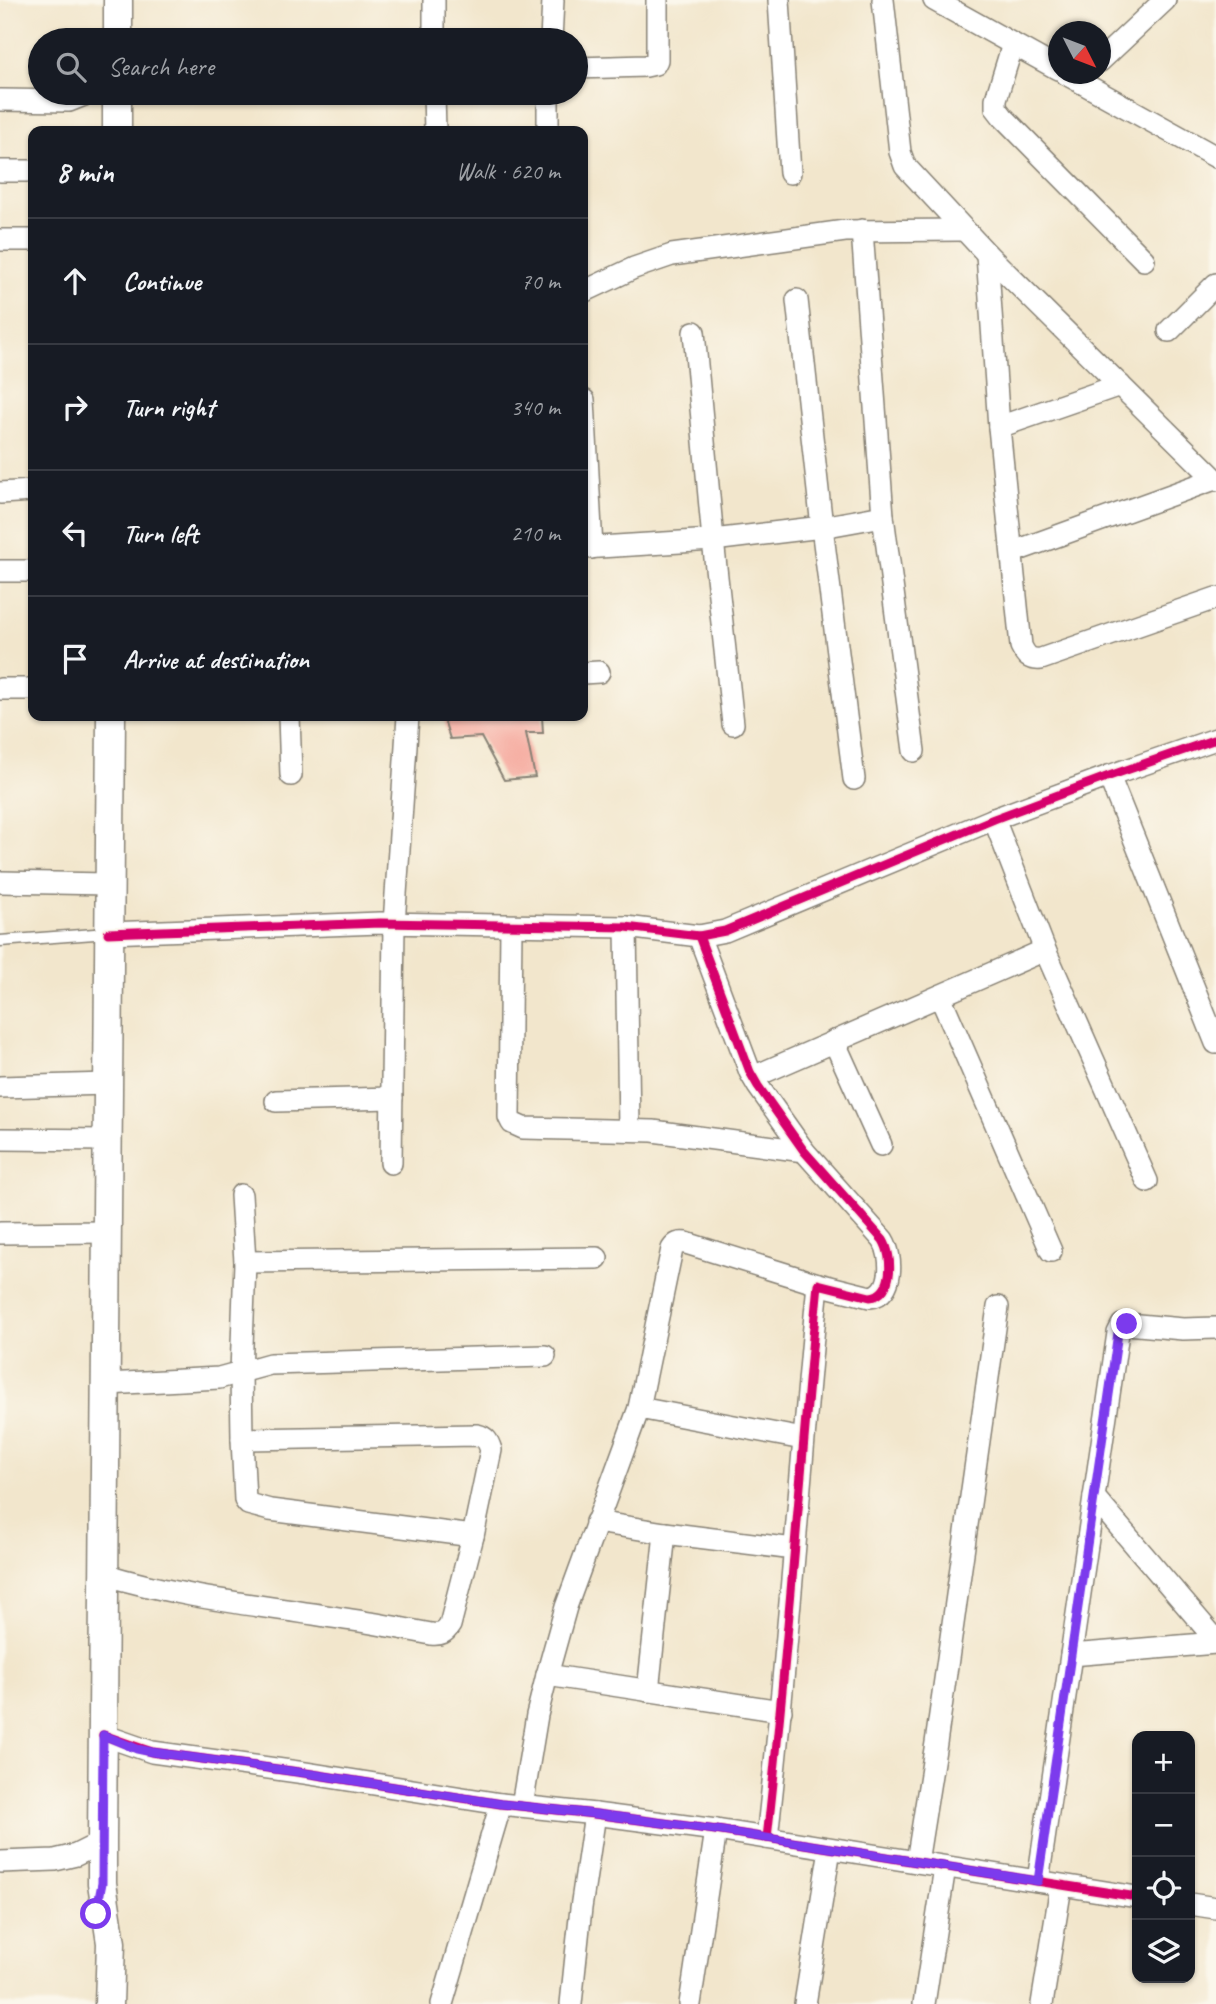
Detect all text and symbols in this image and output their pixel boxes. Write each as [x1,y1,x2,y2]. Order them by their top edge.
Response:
north arrow [1048,21,1111,84]
search box [28,28,588,105]
icon: search [52,48,90,86]
text: Search here [108,50,214,83]
text: 8 min [56,153,113,191]
text: Walk · 620 m [456,157,560,186]
icon: ahead [56,262,94,300]
text: Continue [123,265,201,298]
text: 70 m [521,267,560,296]
icon: right [56,388,94,426]
text: Turn right [123,391,214,424]
text: 340 m [511,393,560,422]
icon: left [56,514,94,552]
text: Turn left [123,517,198,550]
text: 210 m [511,519,560,548]
icon: arrive [56,640,94,678]
text: Arrive at destination [123,643,309,676]
route end [1111,1308,1142,1339]
map controls [1132,1731,1195,1983]
button: + [1132,1731,1195,1794]
button: − [1132,1794,1195,1857]
button: locate [1132,1857,1195,1920]
route start [80,1898,111,1929]
button: layers [1132,1920,1195,1983]

